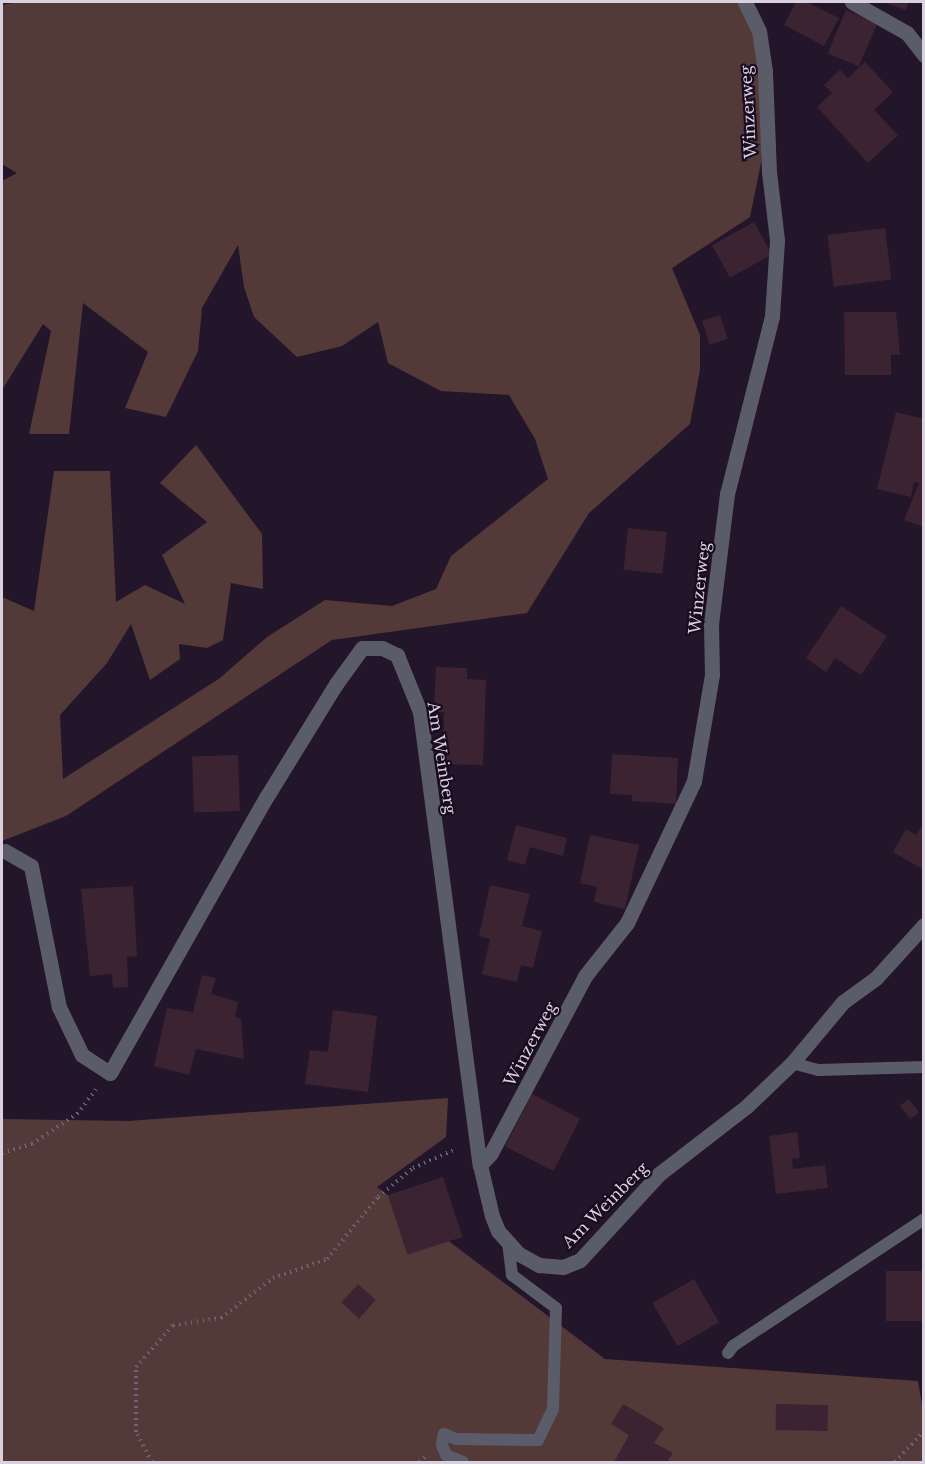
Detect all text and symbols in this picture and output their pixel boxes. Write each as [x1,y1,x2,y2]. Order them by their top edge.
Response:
street label: Winzerweg [736,65,760,159]
street label: Winzerweg [685,541,713,635]
street label: Am Weinberg [424,700,460,816]
street label: Winzerweg [500,998,560,1090]
street label: Am Weinberg [558,1158,652,1252]

